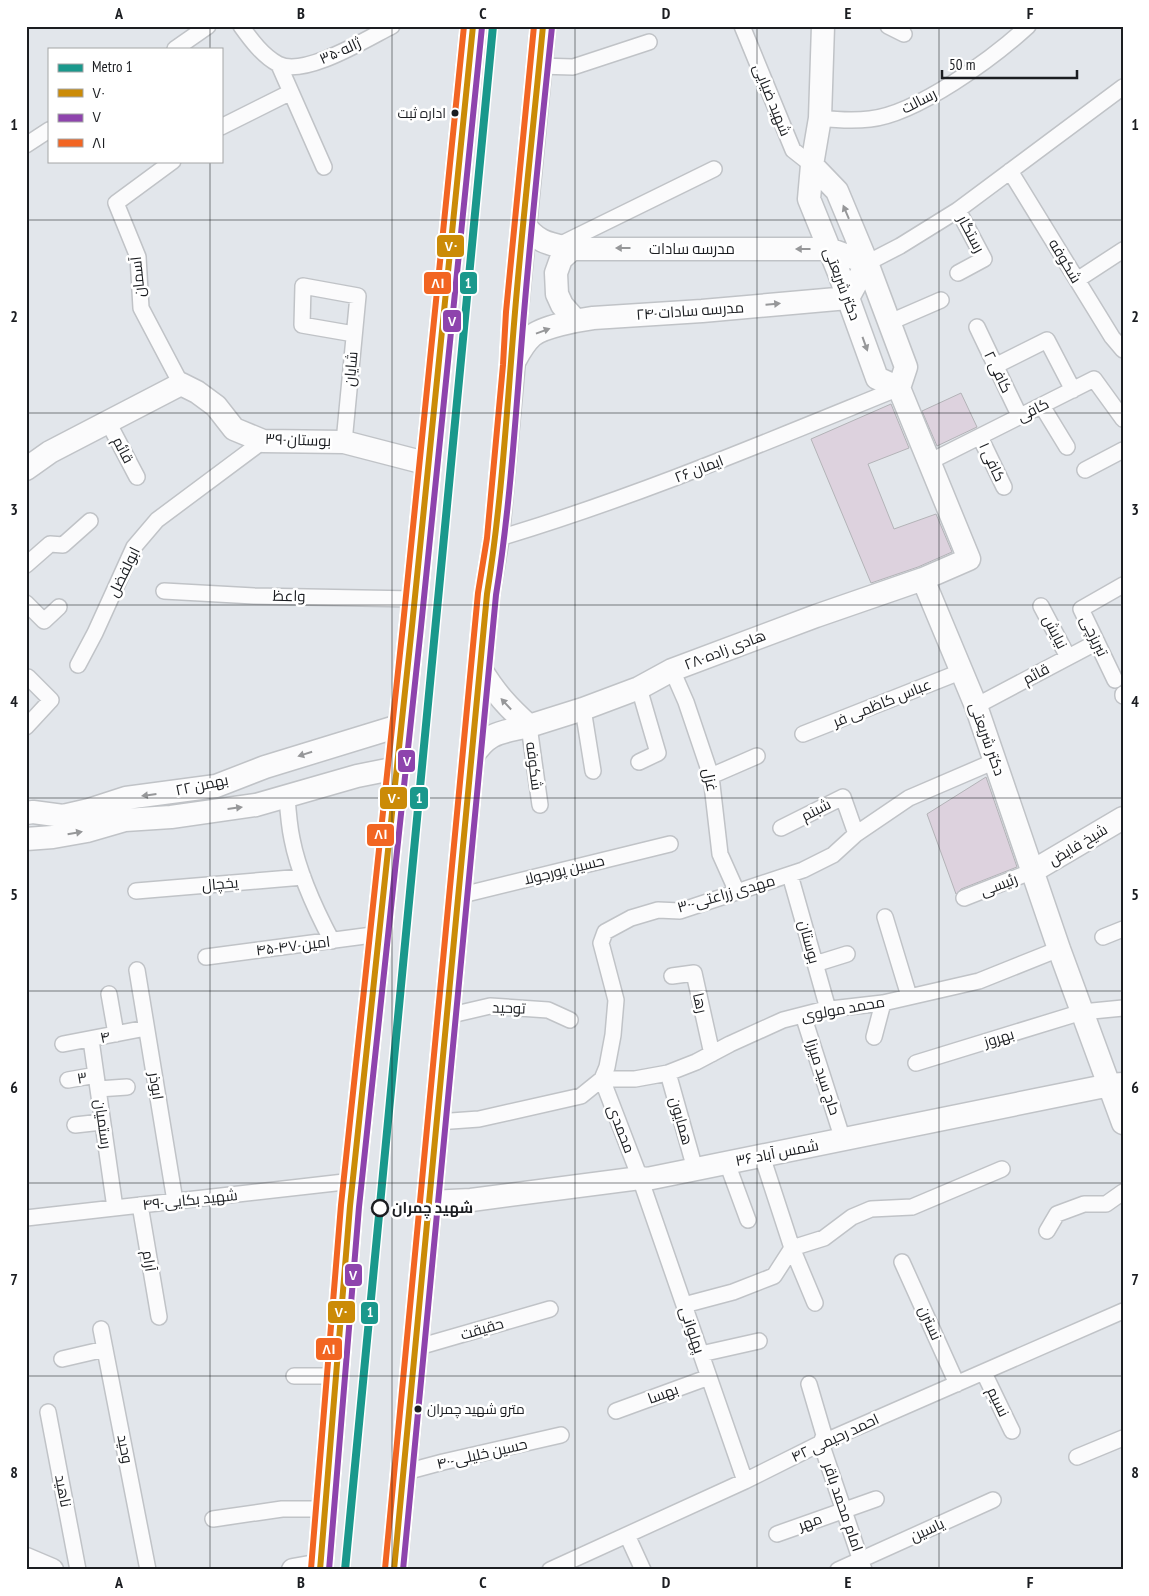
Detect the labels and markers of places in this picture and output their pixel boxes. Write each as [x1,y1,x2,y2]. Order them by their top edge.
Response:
place label: اداره ثبت [398,104,446,122]
marker: اداره ثبت [450,108,460,118]
place label: شهید چمران [392,1198,473,1219]
marker: شهید چمران [371,1199,389,1217]
place label: مترو شهید چمران [427,1400,525,1419]
marker: مترو شهید چمران [413,1404,423,1414]

